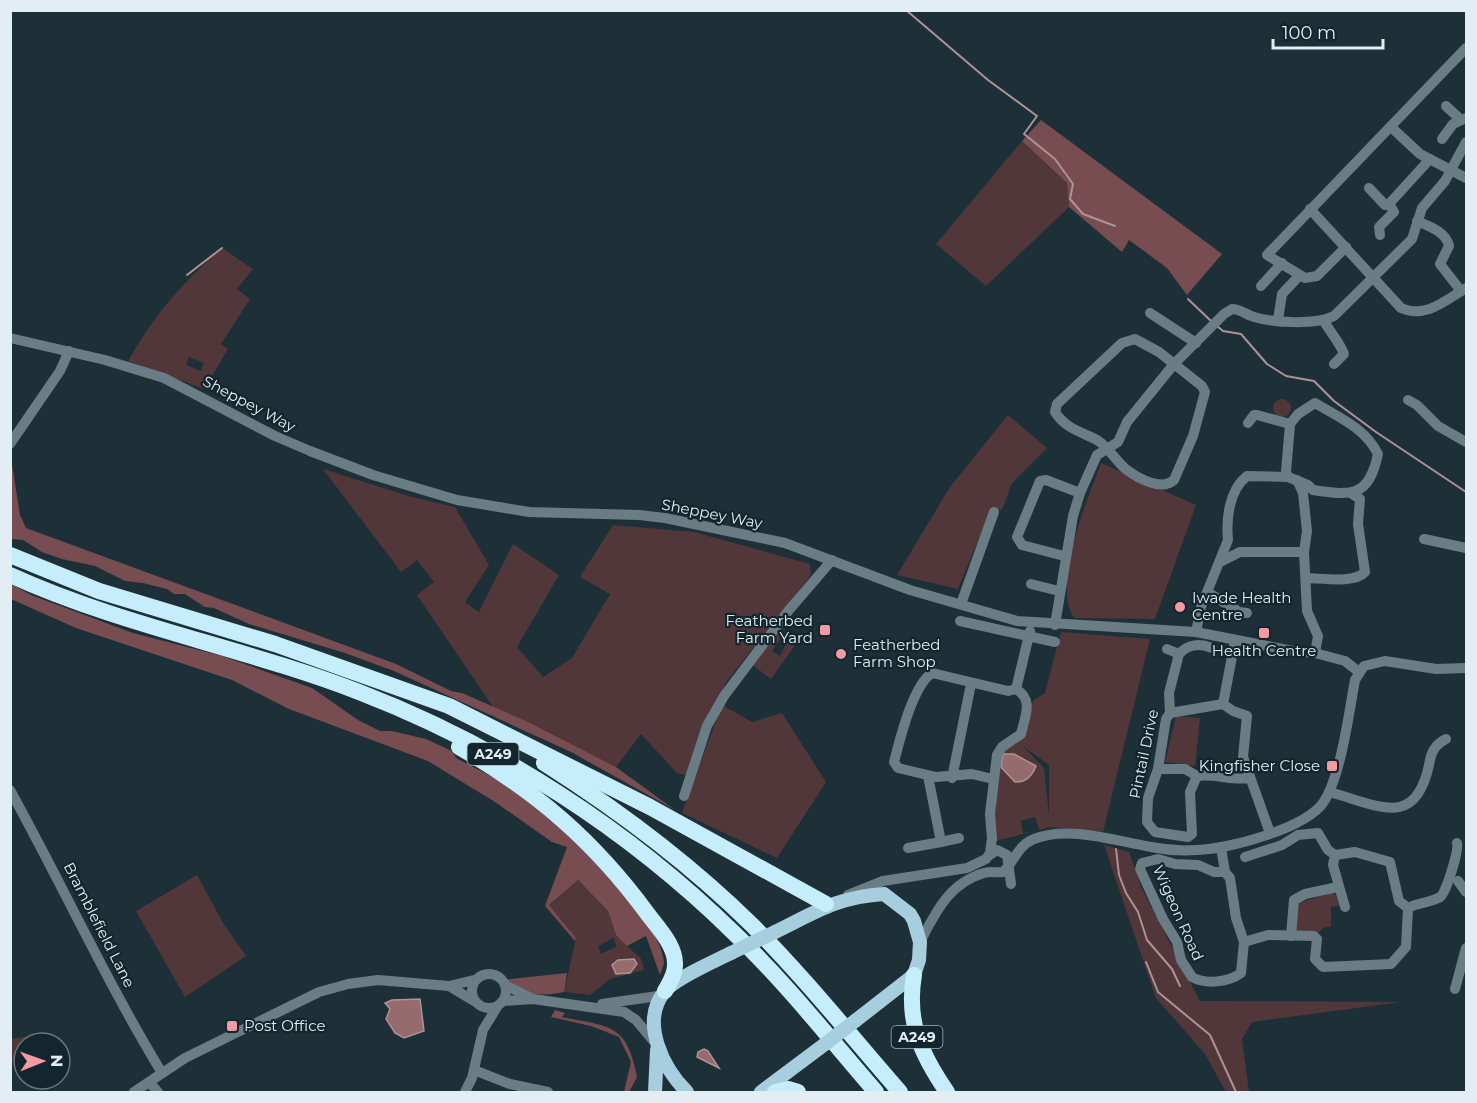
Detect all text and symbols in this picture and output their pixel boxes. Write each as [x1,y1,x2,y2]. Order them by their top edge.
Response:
scale bar [1273,12,1382,50]
text: 100 m [1282,22,1336,44]
street label: Sheppey Way [200,371,300,436]
street label: Sheppey Way [660,494,765,533]
place label: Iwade Health Centre [1192,588,1291,624]
marker: Iwade Health Centre [1173,600,1187,614]
place label: Featherbed Farm Yard [725,611,813,647]
marker: Featherbed Farm Yard [818,623,832,637]
marker: Health Centre [1257,626,1271,640]
place label: Featherbed Farm Shop [853,635,941,671]
place label: Health Centre [1212,641,1316,660]
marker: Featherbed Farm Shop [834,647,848,661]
street label: Pintail Drive [1125,707,1162,800]
road number: A249 [468,743,518,765]
place label: Kingfisher Close [1199,756,1320,775]
marker: Kingfisher Close [1325,759,1339,773]
street label: Bramblefield Lane [60,859,139,991]
street label: Wigeon Road [1149,862,1208,963]
place label: Post Office [244,1016,326,1035]
marker: Post Office [225,1019,239,1033]
road number: A249 [892,1026,942,1048]
north arrow [12,1031,72,1091]
text: N [47,1054,66,1067]

